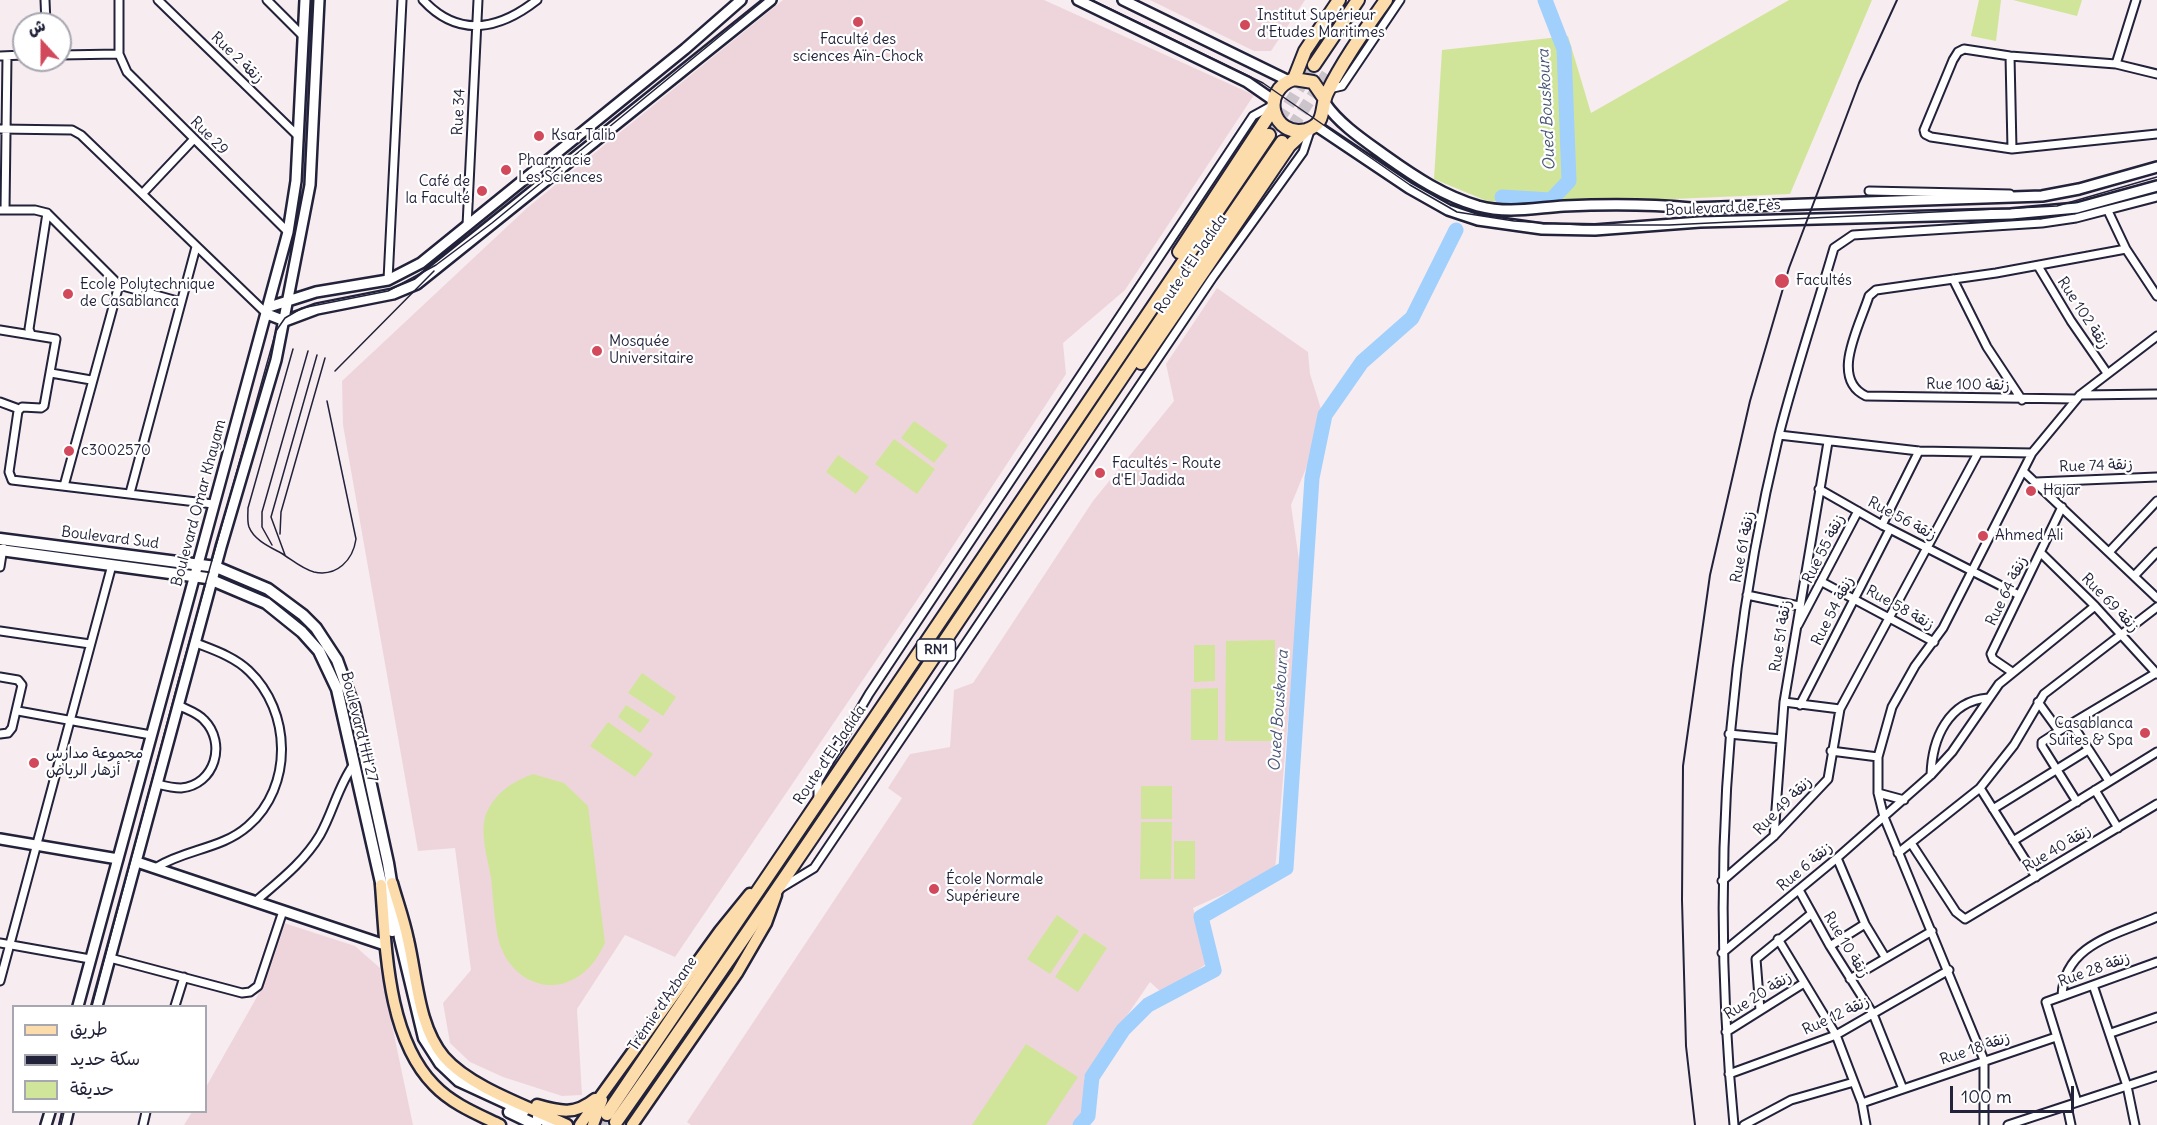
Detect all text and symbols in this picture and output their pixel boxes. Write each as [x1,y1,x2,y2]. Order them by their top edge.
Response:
place label: Institut Supérieur d'Etudes Maritimes [1257,7,1385,42]
north arrow [12,12,72,72]
text: ش [24,15,48,40]
marker: Faculté des sciences Aïn-Chock [851,15,865,29]
marker: Institut Supérieur d'Etudes Maritimes [1238,18,1252,32]
street label: Rue 2 زنقة [207,29,267,87]
place label: Faculté des sciences Aïn-Chock [793,31,923,66]
water label: Oued Bouskoura [1534,49,1560,171]
street label: Rue 34 [449,88,469,136]
street label: Rue 29 [186,113,232,159]
place label: Ksar Talib [551,127,616,145]
marker: Ksar Talib [532,129,546,143]
place label: Pharmacie Les Sciences [518,152,603,187]
marker: Pharmacie Les Sciences [499,163,513,177]
place label: Café de la Faculté [406,173,470,208]
marker: Café de la Faculté [475,184,489,198]
street label: Boulevard de Fès [1665,196,1781,220]
street label: Route d'El Jadida [1151,211,1231,317]
marker: Facultés [1773,272,1791,290]
place label: Facultés [1796,272,1852,290]
street label: Rue 102 زنقة [2053,274,2113,352]
place label: Ecole Polytechnique de Casablanca [80,276,215,311]
marker: Ecole Polytechnique de Casablanca [61,287,75,301]
place label: Mosquée Universitaire [609,333,694,368]
marker: Mosquée Universitaire [590,344,604,358]
street label: Rue 100 زنقة [1926,375,2010,395]
street label: Boulevard Omar Khayam [168,417,230,589]
place label: c3002570 [81,442,151,460]
marker: c3002570 [62,444,76,458]
place label: Facultés - Route d'El Jadida [1112,455,1221,490]
street label: Rue 74 زنقة [2059,456,2133,476]
marker: Facultés - Route d'El Jadida [1093,466,1107,480]
place label: Hajar [2043,482,2080,500]
marker: Hajar [2024,484,2038,498]
street label: Rue 56 زنقة [1865,493,1939,545]
street label: Rue 61 زنقة [1727,510,1759,584]
street label: Rue 55 زنقة [1799,511,1849,587]
street label: Boulevard Sud [60,523,160,553]
place label: Ahmed Ali [1995,527,2063,545]
marker: Ahmed Ali [1976,529,1990,543]
street label: Rue 64 زنقة [1982,553,2032,629]
street label: Rue 69 زنقة [2077,570,2143,636]
street label: Rue 54 زنقة [1808,573,1858,649]
street label: Rue 58 زنقة [1863,582,1937,634]
street label: Rue 51 زنقة [1766,599,1796,673]
road number: RN1 [916,639,956,661]
water label: Oued Bouskoura [1265,650,1293,772]
street label: Boulevard HH 27 [337,670,381,784]
street label: Route d'El Jadida [790,702,870,808]
place label: Casablanca Suites & Spa [2049,715,2133,750]
marker: Casablanca Suites & Spa [2138,726,2152,740]
place label: مجموعة مدارس أزهار الرياض [46,745,143,780]
marker: مجموعة مدارس أزهار الرياض [27,756,41,770]
street label: Rue 49 زنقة [1750,773,1816,839]
street label: Rue 40 زنقة [2020,822,2094,876]
street label: Rue 6 زنقة [1774,839,1836,895]
place label: École Normale Supérieure [946,871,1043,906]
marker: École Normale Supérieure [927,882,941,896]
street label: Rue 10 زنقة [1819,909,1873,981]
street label: Rue 28 زنقة [2056,949,2132,991]
street label: Trémie d'Azbane [625,953,701,1055]
street label: Rue 20 زنقة [1721,968,1795,1024]
street label: Rue 12 زنقة [1800,993,1872,1039]
legend [12,1005,207,1113]
text: طريق [70,1017,108,1040]
street label: Rue 18 زنقة [1938,1029,2012,1069]
text: سكة حديد [70,1047,140,1070]
scale bar [1953,1074,2078,1112]
text: حديقة [70,1077,114,1100]
text: 100 m [1961,1085,2012,1108]

